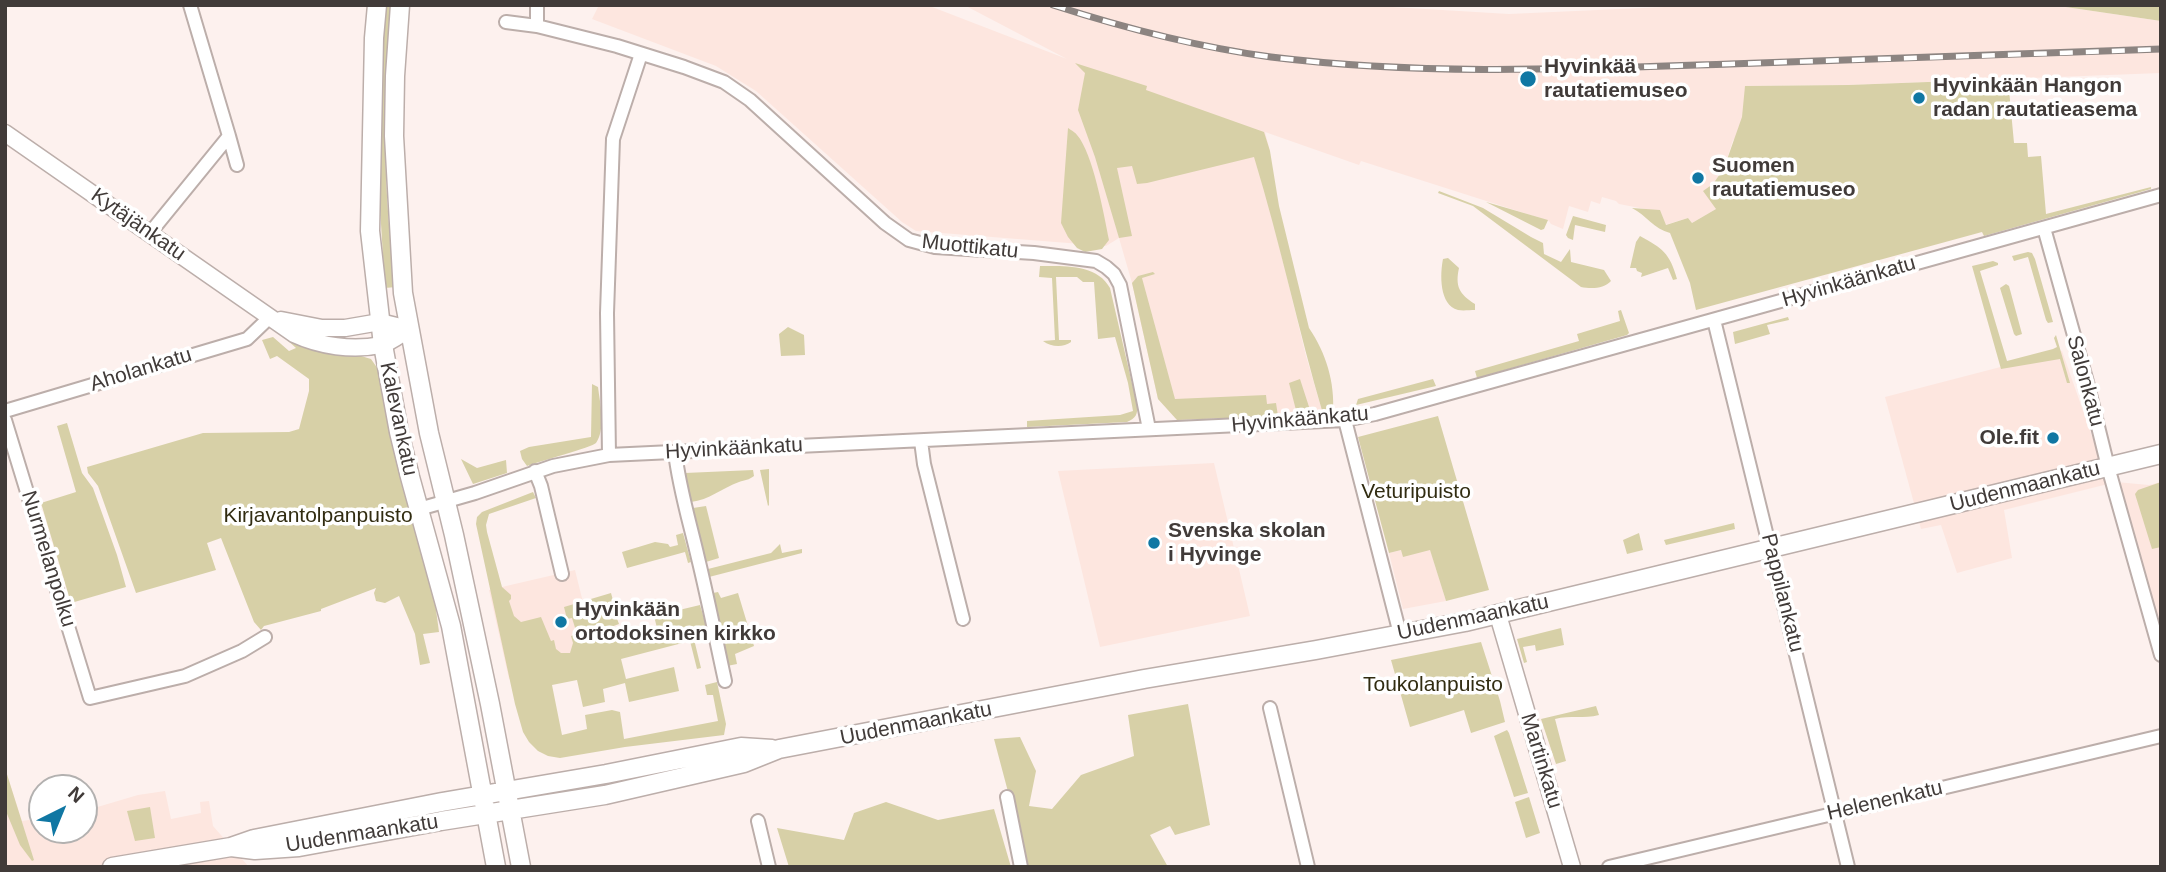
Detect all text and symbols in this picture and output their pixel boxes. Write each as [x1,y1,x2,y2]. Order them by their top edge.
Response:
place label: Hyvinkää rautatiemuseo [1544,54,1688,104]
marker: Hyvinkää rautatiemuseo [1518,69,1538,89]
place label: Hyvinkään Hangon radan rautatieasema [1933,73,2137,123]
marker: Hyvinkään Hangon radan rautatieasema [1911,90,1927,106]
place label: Suomen rautatiemuseo [1712,153,1856,203]
marker: Suomen rautatiemuseo [1690,170,1706,186]
street label: Kytäjänkatu [86,183,190,267]
street label: Muottikatu [921,229,1019,265]
street label: Hyvinkäänkatu [1779,251,1919,313]
street label: Salonkatu [2061,333,2109,429]
street label: Aholankatu [87,343,195,397]
street label: Kalevankatu [374,360,422,478]
street label: Hyvinkäänkatu [1230,401,1370,439]
place label: Ole.fit [1979,425,2039,451]
marker: Ole.fit [2045,430,2061,446]
street label: Hyvinkäänkatu [665,433,803,465]
street label: Uudenmaankatu [1947,456,2103,518]
park label: Veturipuisto [1361,479,1471,505]
street label: Nurmelanpolku [15,488,81,630]
park label: Kirjavantolpanpuisto [223,503,413,529]
place label: Svenska skolan i Hyvinge [1168,518,1326,568]
street label: Pappilankatu [1755,531,1809,655]
marker: Svenska skolan i Hyvinge [1146,535,1162,551]
street label: Uudenmaankatu [1395,590,1551,646]
place label: Hyvinkään ortodoksinen kirkko [575,597,776,647]
marker: Hyvinkään ortodoksinen kirkko [553,614,569,630]
park label: Toukolanpuisto [1363,672,1503,698]
street label: Uudenmaankatu [838,697,994,751]
street label: Martinkatu [1515,710,1567,812]
north arrow [28,774,98,844]
street label: Helenenkatu [1825,775,1945,827]
text: N [64,782,88,807]
street label: Uudenmaankatu [284,810,440,858]

